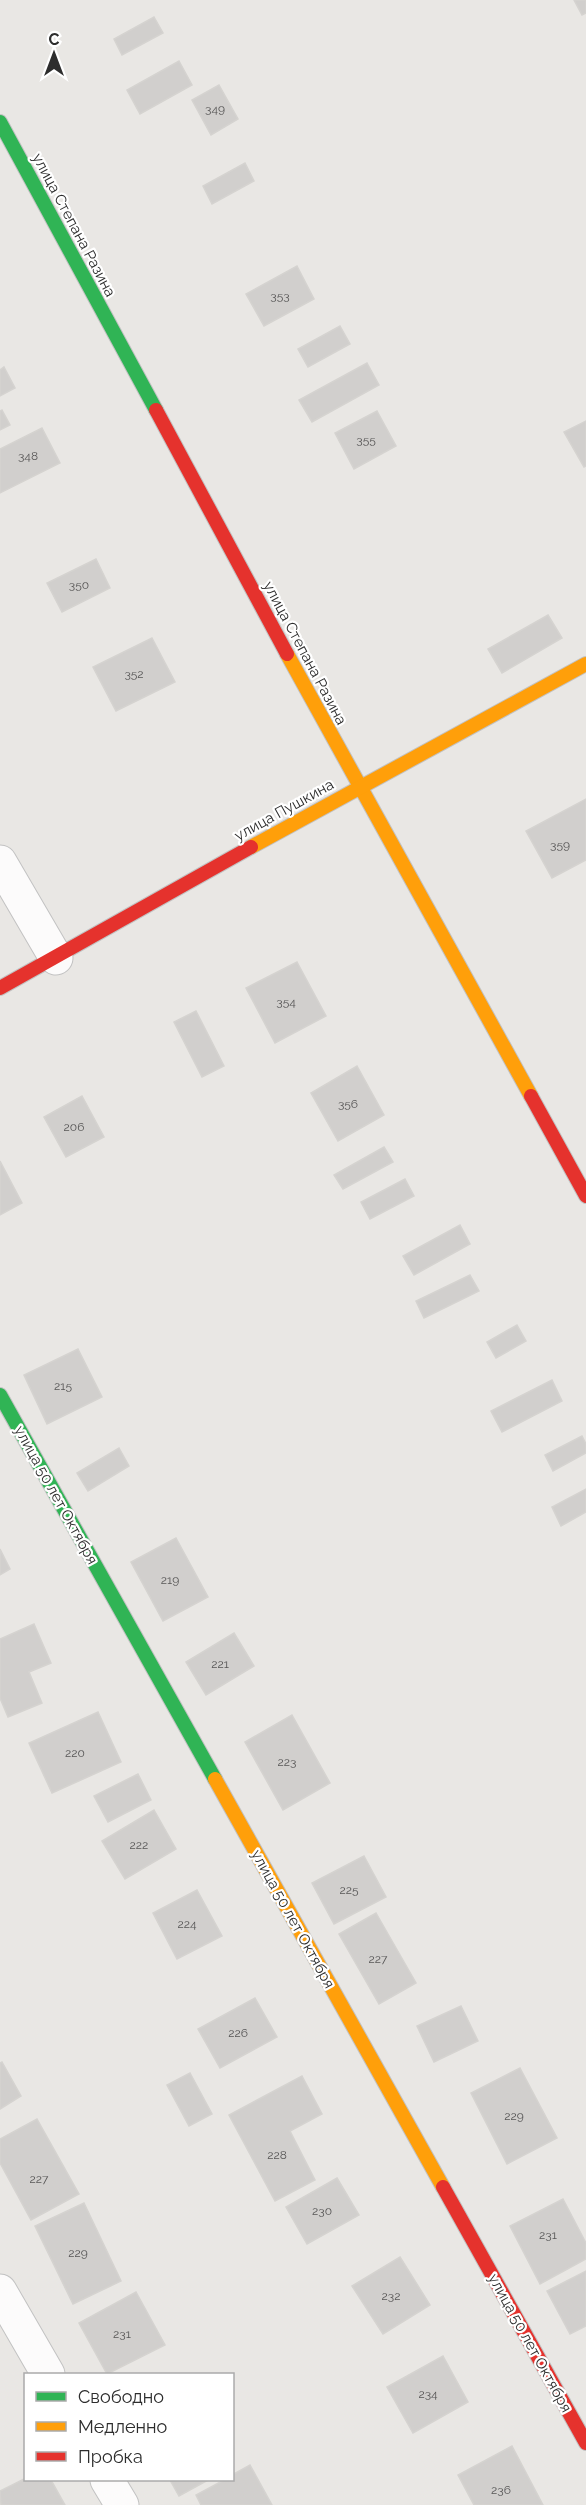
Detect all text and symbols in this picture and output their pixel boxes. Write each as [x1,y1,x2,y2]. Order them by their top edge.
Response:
north arrow [24,24,84,84]
text: С [49,30,60,49]
house number: 349 [205,102,225,116]
street label: улица Степана Разина [28,150,120,300]
house number: 353 [270,289,290,303]
house number: 355 [356,433,376,447]
house number: 348 [18,449,38,463]
house number: 350 [69,578,89,592]
street label: улица Степана Разина [259,578,351,728]
house number: 352 [124,667,144,681]
street label: улица Пушкина [231,775,337,845]
house number: 359 [550,838,570,852]
house number: 354 [276,995,296,1009]
house number: 356 [338,1097,358,1111]
house number: 206 [64,1120,84,1134]
house number: 215 [54,1379,72,1393]
street label: улица 50 лет Октября [10,1423,102,1567]
house number: 219 [161,1573,179,1587]
house number: 221 [211,1657,229,1671]
house number: 220 [65,1746,85,1760]
house number: 223 [278,1755,296,1769]
house number: 222 [130,1838,148,1852]
street label: улица 50 лет Октября [247,1847,339,1991]
house number: 225 [339,1883,359,1897]
house number: 224 [177,1917,197,1931]
house number: 227 [369,1952,388,1966]
house number: 226 [228,2026,248,2040]
house number: 229 [504,2109,524,2123]
house number: 228 [267,2148,287,2162]
house number: 227 [30,2172,49,2186]
house number: 230 [312,2204,332,2218]
house number: 231 [539,2228,557,2242]
house number: 229 [68,2246,88,2260]
street label: улица 50 лет Октября [484,2271,576,2415]
house number: 232 [382,2289,400,2303]
house number: 231 [113,2327,131,2341]
legend [24,2373,234,2481]
text: Свободно [78,2386,164,2407]
house number: 234 [418,2387,438,2401]
text: Медленно [78,2416,167,2437]
text: Пробка [78,2446,143,2467]
house number: 236 [491,2483,511,2497]

